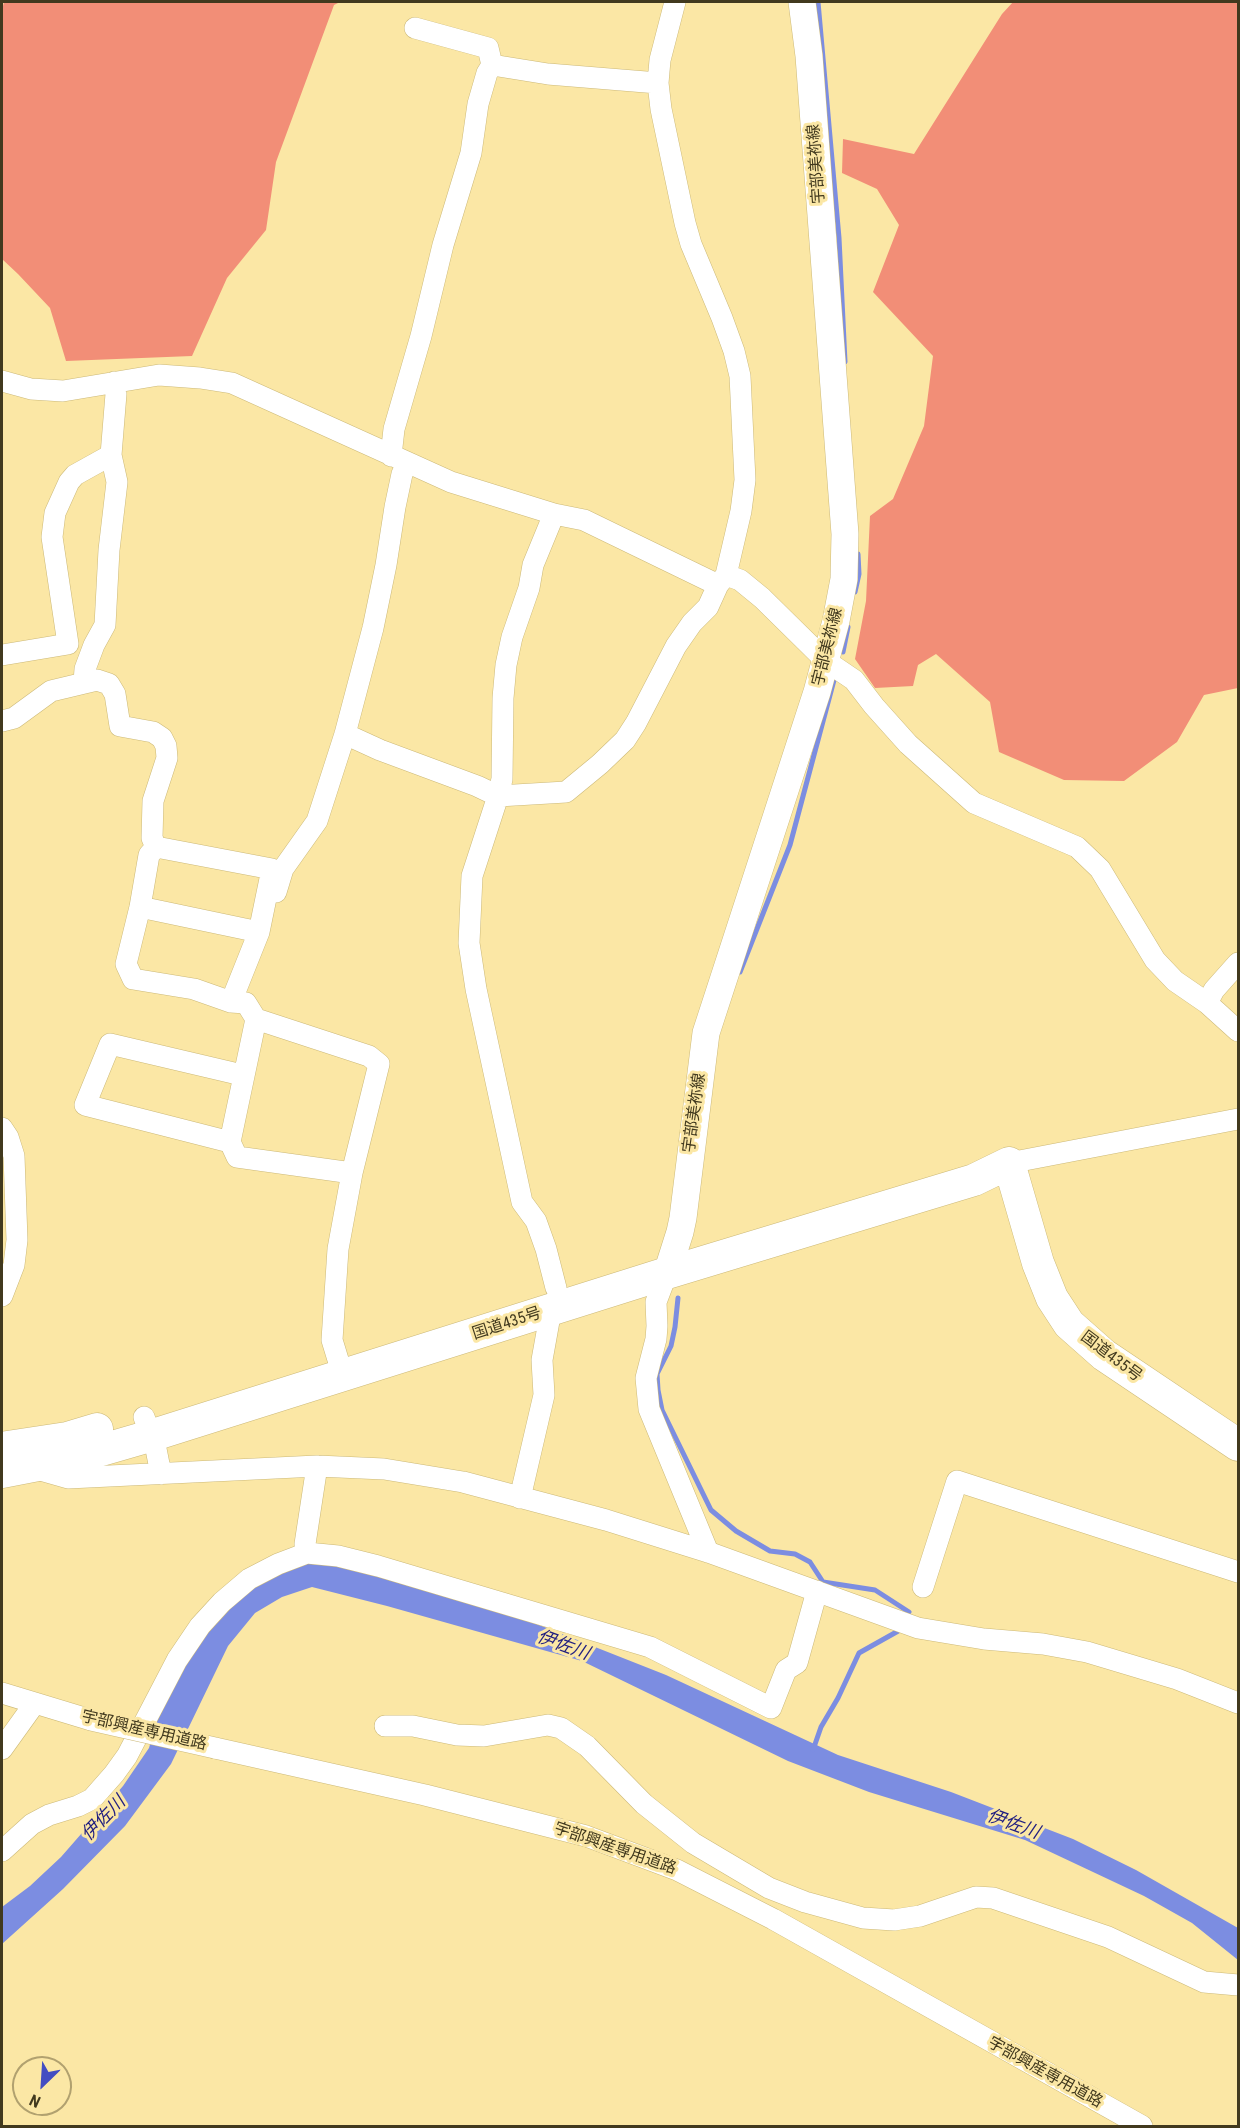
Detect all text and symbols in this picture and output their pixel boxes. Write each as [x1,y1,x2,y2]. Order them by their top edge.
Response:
street label: 宇部美祢線 [805,123,829,205]
street label: 宇部美祢線 [809,606,847,688]
street label: 宇部美祢線 [680,1072,710,1154]
street label: 国道435号 [470,1304,544,1344]
street label: 国道435号 [1077,1328,1145,1386]
water label: 伊佐川 [534,1627,592,1665]
street label: 宇部興産専用道路 [79,1707,209,1755]
water label: 伊佐川 [77,1792,131,1846]
water label: 伊佐川 [984,1806,1042,1844]
street label: 宇部興産専用道路 [551,1819,679,1879]
street label: 宇部興産専用道路 [984,2034,1106,2112]
north arrow [12,2056,72,2116]
text: N [27,2090,43,2112]

